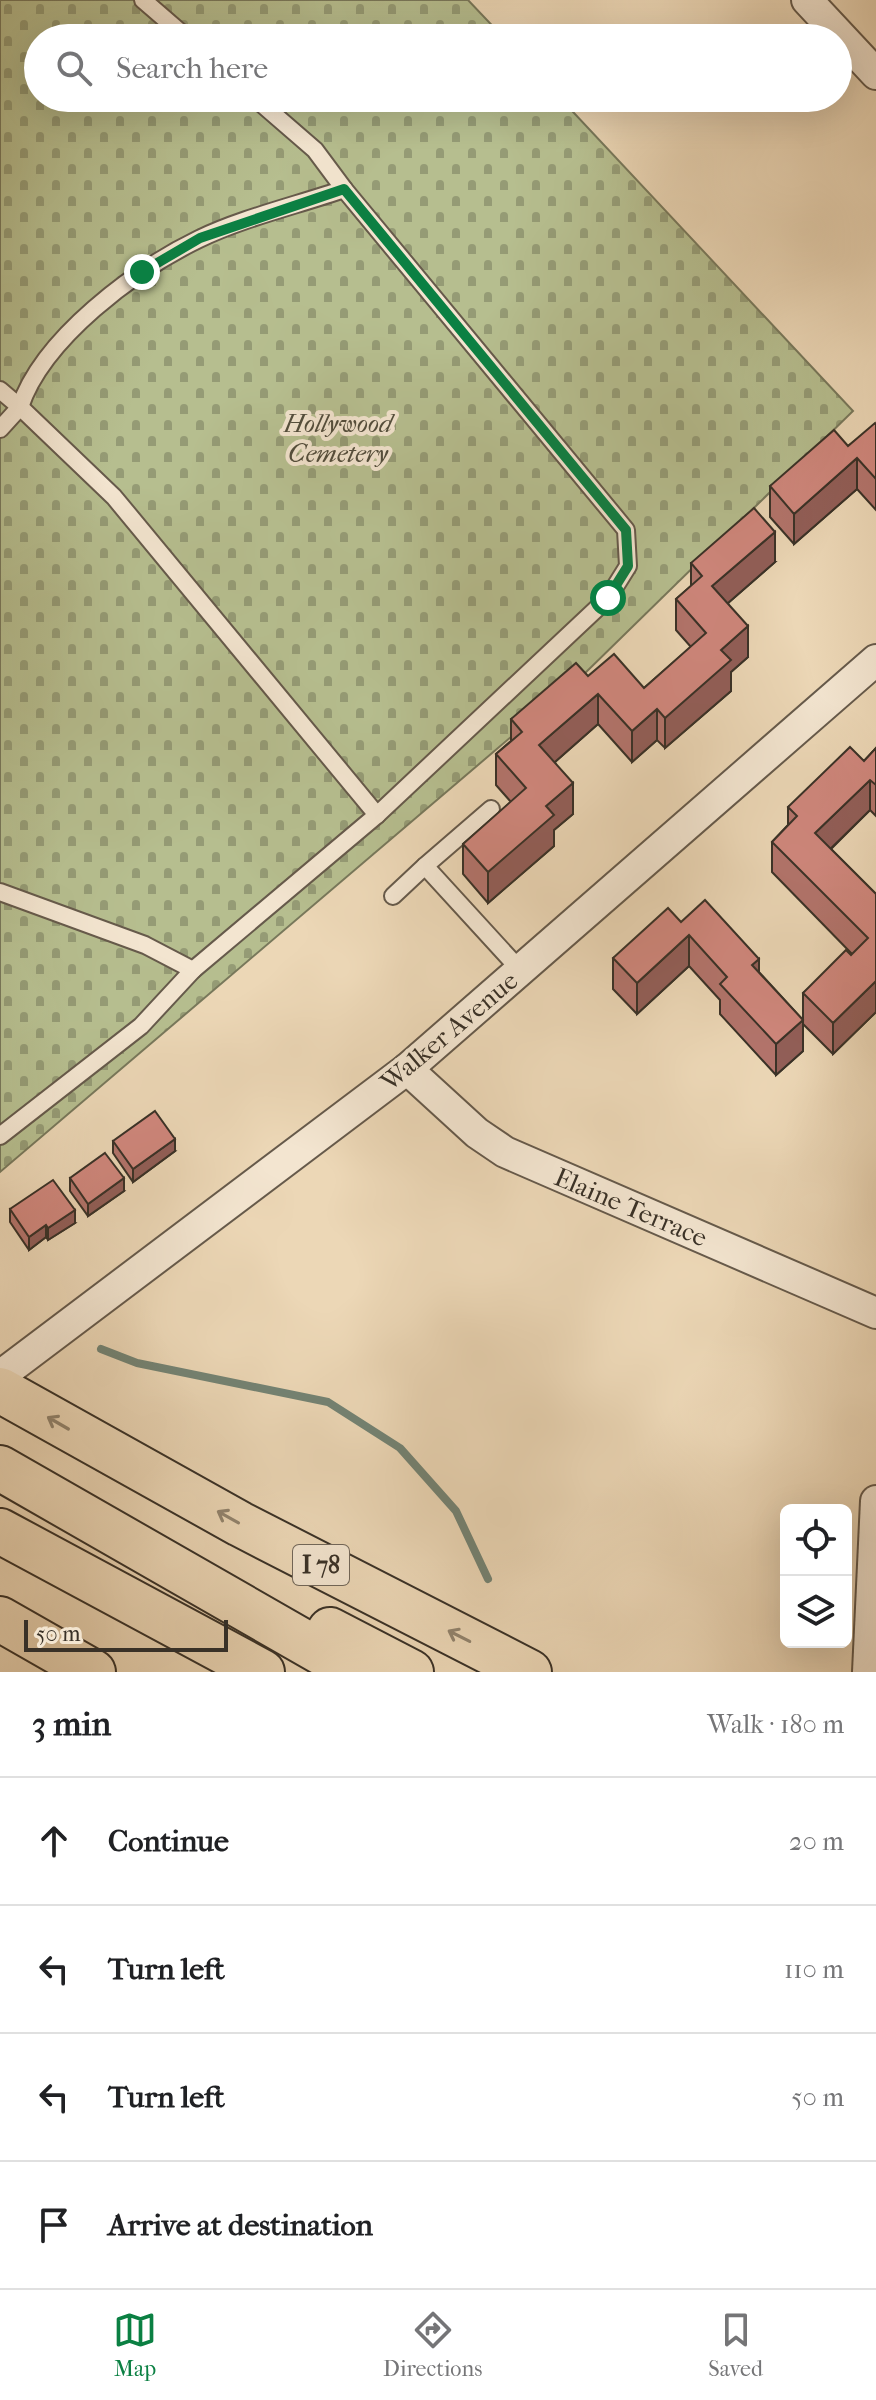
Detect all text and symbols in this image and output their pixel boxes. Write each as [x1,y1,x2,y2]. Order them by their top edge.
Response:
search box [24,24,852,112]
icon: search [52,46,96,90]
text: Search here [116,51,268,86]
route end [124,254,160,290]
park label: Hollywood Cemetery [283,408,396,469]
route start [590,580,626,616]
street label: Walker Avenue [374,965,524,1098]
street label: Elaine Terrace [550,1161,712,1254]
one-way arrow [46,1414,70,1430]
map controls [780,1504,852,1648]
button: locate [780,1504,852,1576]
one-way arrow [217,1509,240,1525]
road number: I 78 [293,1545,349,1585]
button: layers [780,1576,852,1648]
scale bar [24,1616,228,1652]
text: 50 m [36,1621,81,1647]
one-way arrow [448,1628,472,1644]
text: 3 min [32,1704,111,1744]
text: Walk · 180 m [707,1709,844,1740]
icon: ahead [32,1819,76,1863]
text: Continue [108,1824,229,1859]
text: 20 m [789,1826,844,1857]
icon: left [32,1947,76,1991]
text: Turn left [108,1952,225,1987]
text: 110 m [784,1954,844,1985]
icon: left [32,2075,76,2119]
text: Turn left [108,2080,225,2115]
text: 50 m [791,2082,844,2113]
icon: arrive [32,2203,76,2247]
text: Arrive at destination [108,2208,373,2243]
tab: Map [113,2308,157,2382]
tab: Directions [383,2308,482,2382]
tab: Saved [708,2308,763,2382]

